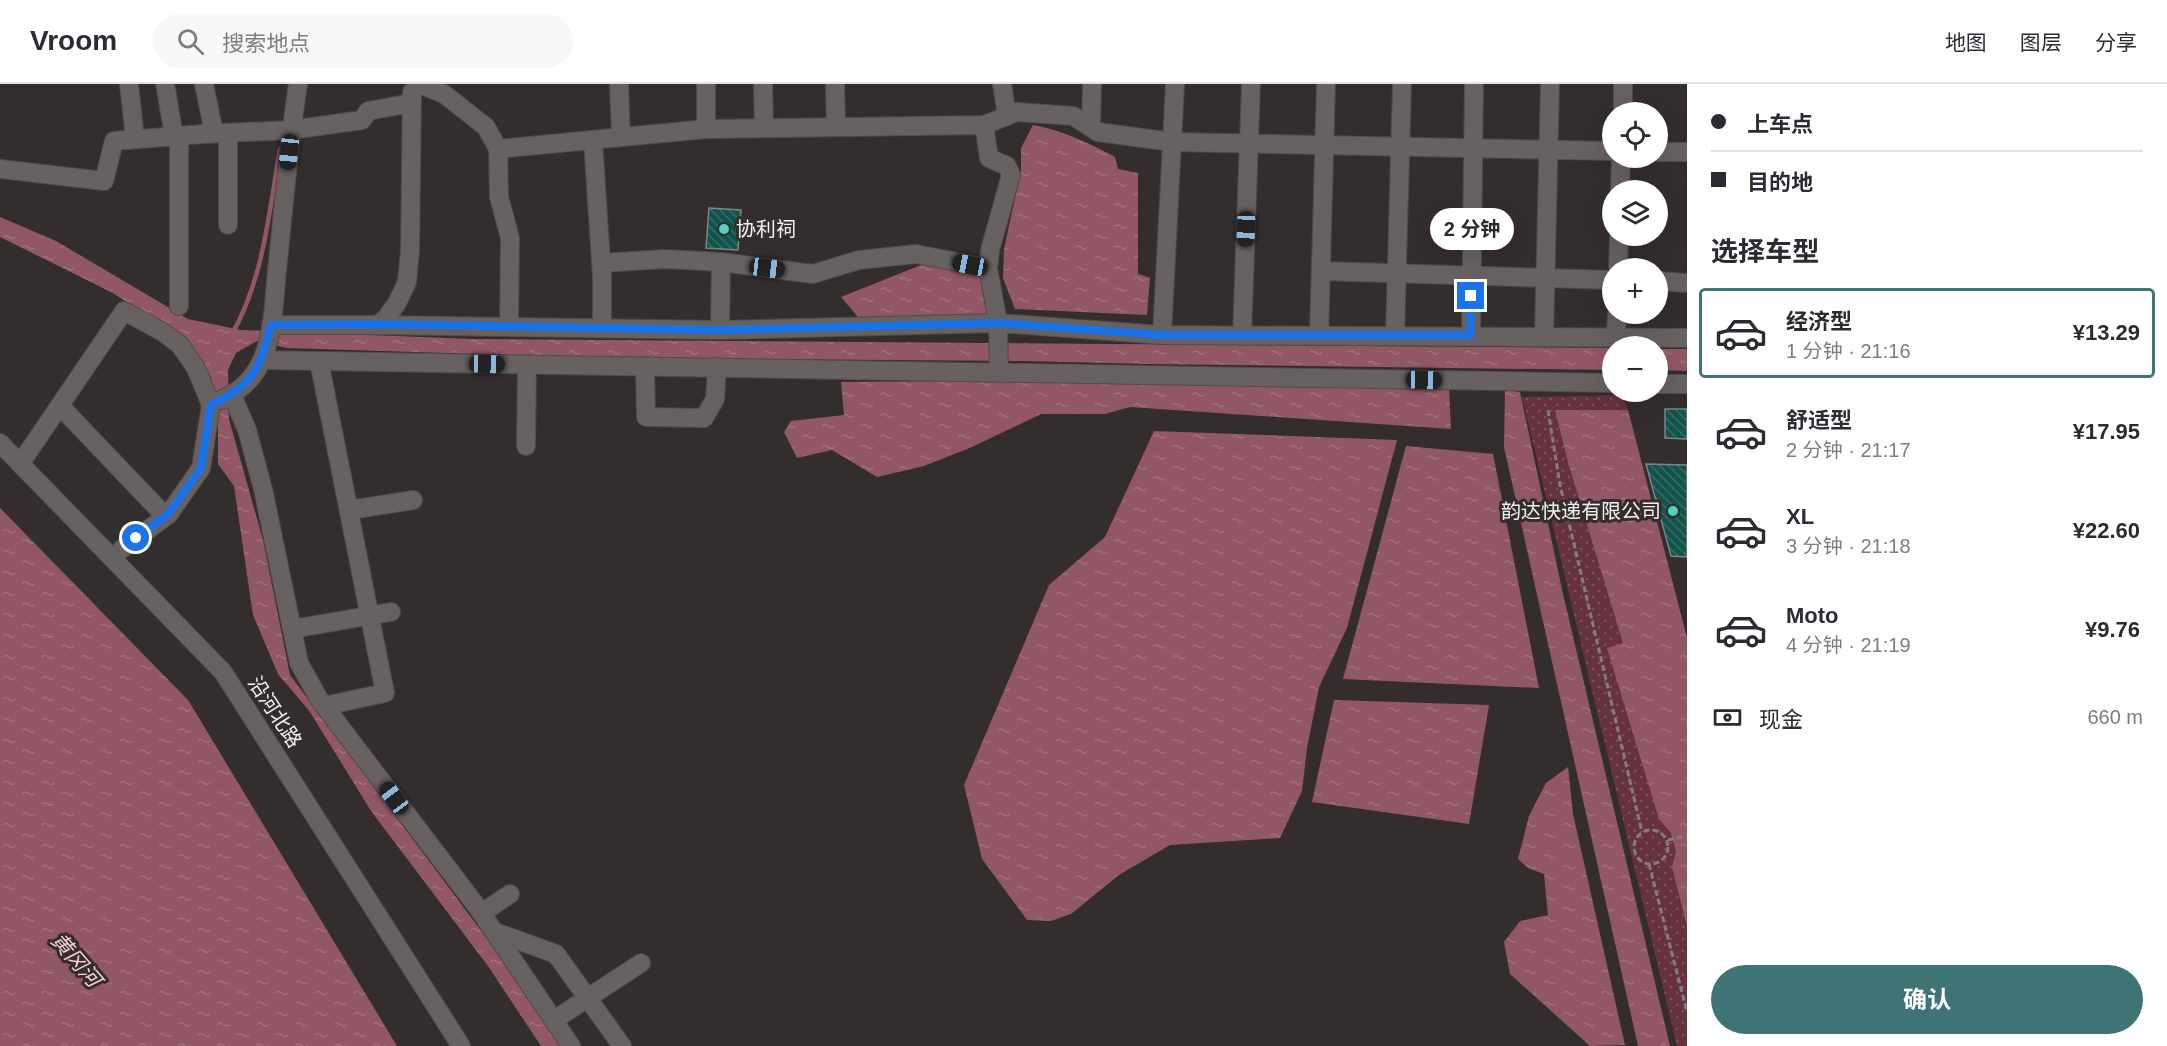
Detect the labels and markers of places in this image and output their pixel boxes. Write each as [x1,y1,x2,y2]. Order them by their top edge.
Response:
place label: 协利祠 [736,218,796,240]
marker: 协利祠 [717,222,731,236]
place label: 韵达快递有限公司 [1501,500,1661,522]
marker: 韵达快递有限公司 [1666,504,1680,518]

